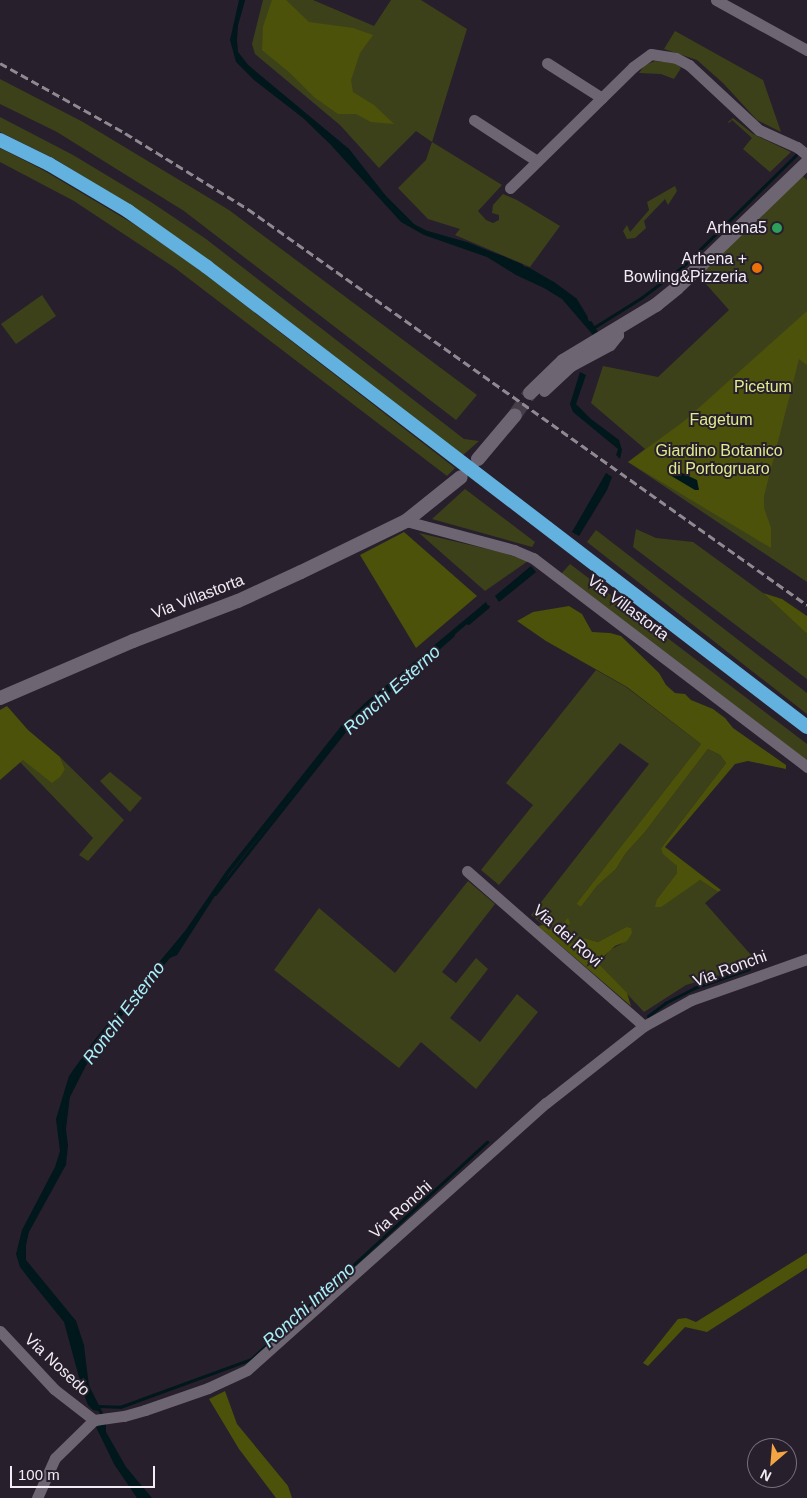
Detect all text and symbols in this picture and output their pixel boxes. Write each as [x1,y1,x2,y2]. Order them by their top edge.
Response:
place label: Arhena5 [707,218,767,238]
marker: Arhena5 [771,222,783,234]
place label: Arhena + Bowling&Pizzeria [623,249,747,287]
marker: Arhena + Bowling&Pizzeria [751,262,763,274]
park label: Picetum [734,377,792,397]
park label: Fagetum [689,410,753,430]
park label: Giardino Botanico di Portogruaro [655,441,783,479]
street label: Via Villastorta [149,571,247,623]
street label: Via Villastorta [583,571,673,645]
water label: Ronchi Esterno [339,641,445,739]
street label: Via dei Rovi [529,901,605,971]
street label: Via Ronchi [690,947,770,991]
water label: Ronchi Esterno [78,957,170,1069]
street label: Via Ronchi [366,1177,436,1243]
water label: Ronchi Interno [258,1258,360,1352]
street label: Via Nosedo [20,1330,94,1400]
north arrow [747,1438,797,1488]
scale bar [12,1456,158,1488]
text: 100 m [18,1466,60,1483]
text: N [758,1466,774,1485]

